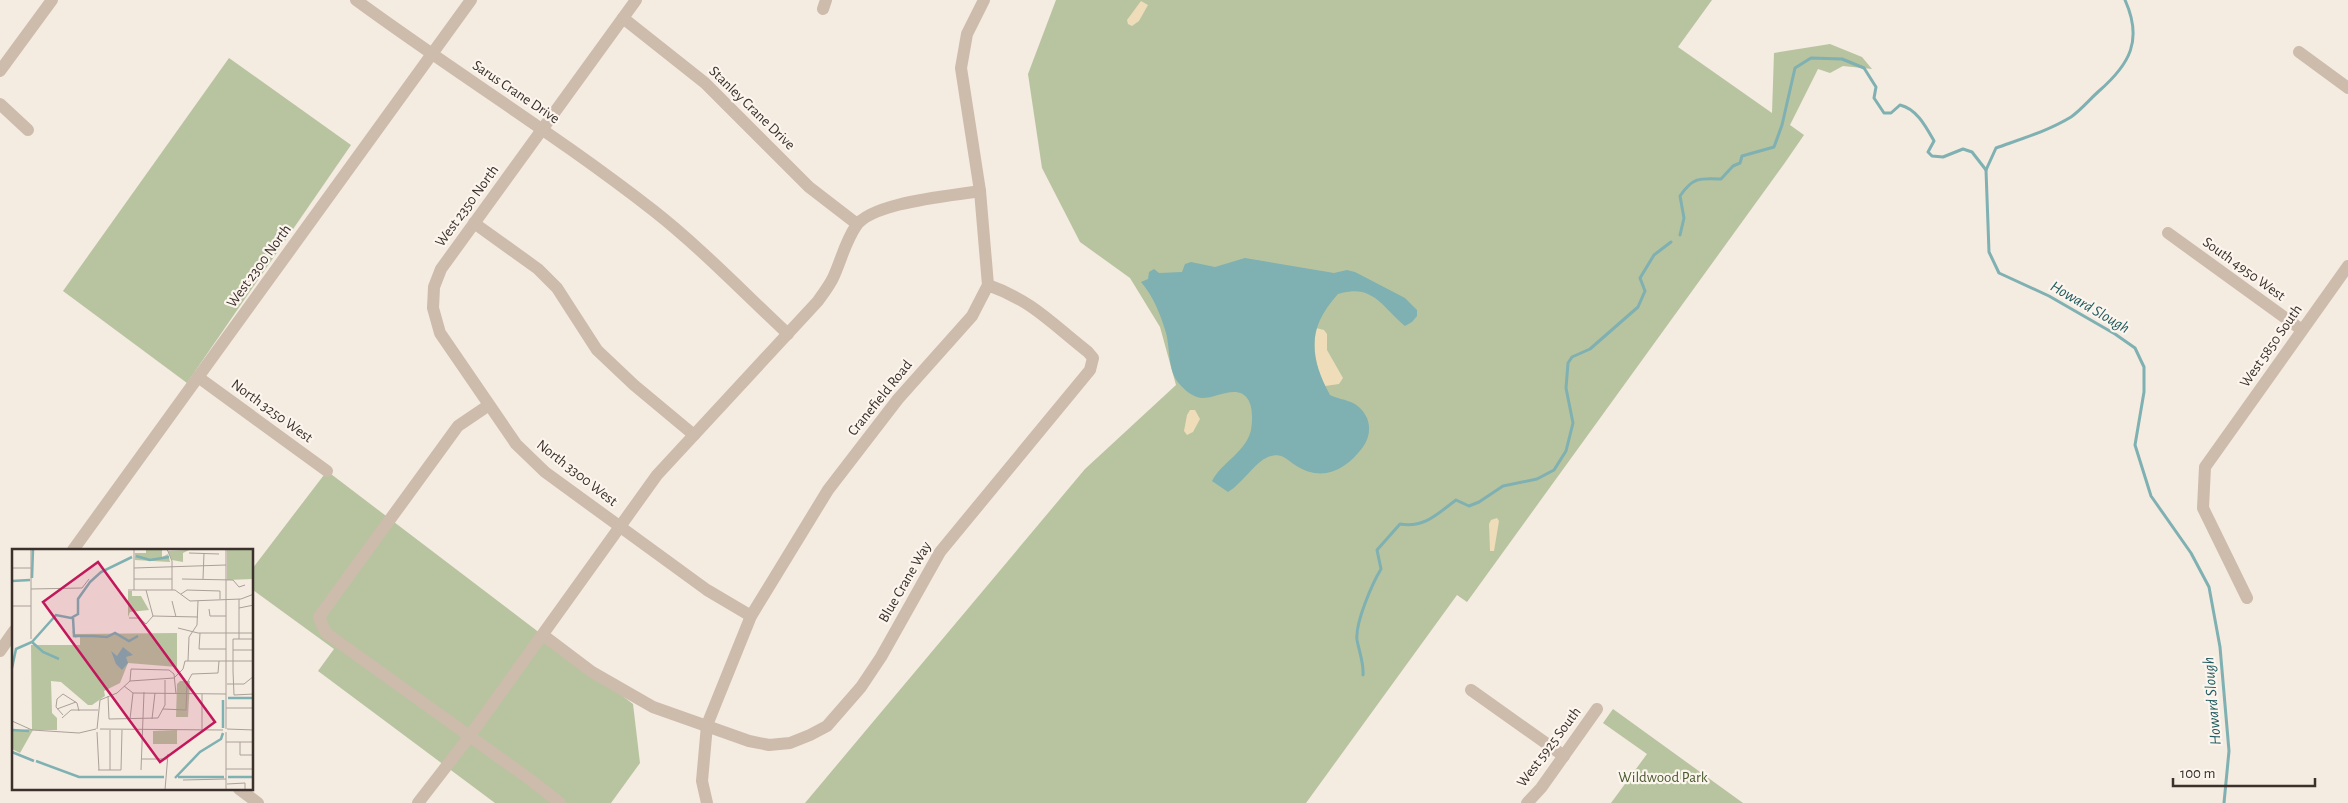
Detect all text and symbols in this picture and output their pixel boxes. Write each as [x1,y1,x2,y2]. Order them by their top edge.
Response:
street label: Sarus Crane Drive [470,57,562,127]
street label: Stanley Crane Drive [706,63,798,153]
street label: West 2350 North [433,162,501,250]
street label: West 2300 North [224,222,294,310]
street label: South 4950 West [2200,234,2288,304]
water label: Howard Slough [2048,278,2132,336]
street label: West 5850 South [2237,302,2305,390]
street label: Cranefield Road [845,357,915,439]
street label: North 3250 West [228,377,316,446]
street label: North 3300 West [534,437,620,509]
street label: Blue Crane Way [876,539,934,625]
inset map [12,549,254,790]
water label: Howard Slough [2200,656,2224,746]
street label: West 5925 South [1514,704,1584,790]
scale bar [2173,756,2316,788]
text: 100 m [2180,766,2215,781]
park label: Wildwood Park [1618,770,1708,785]

